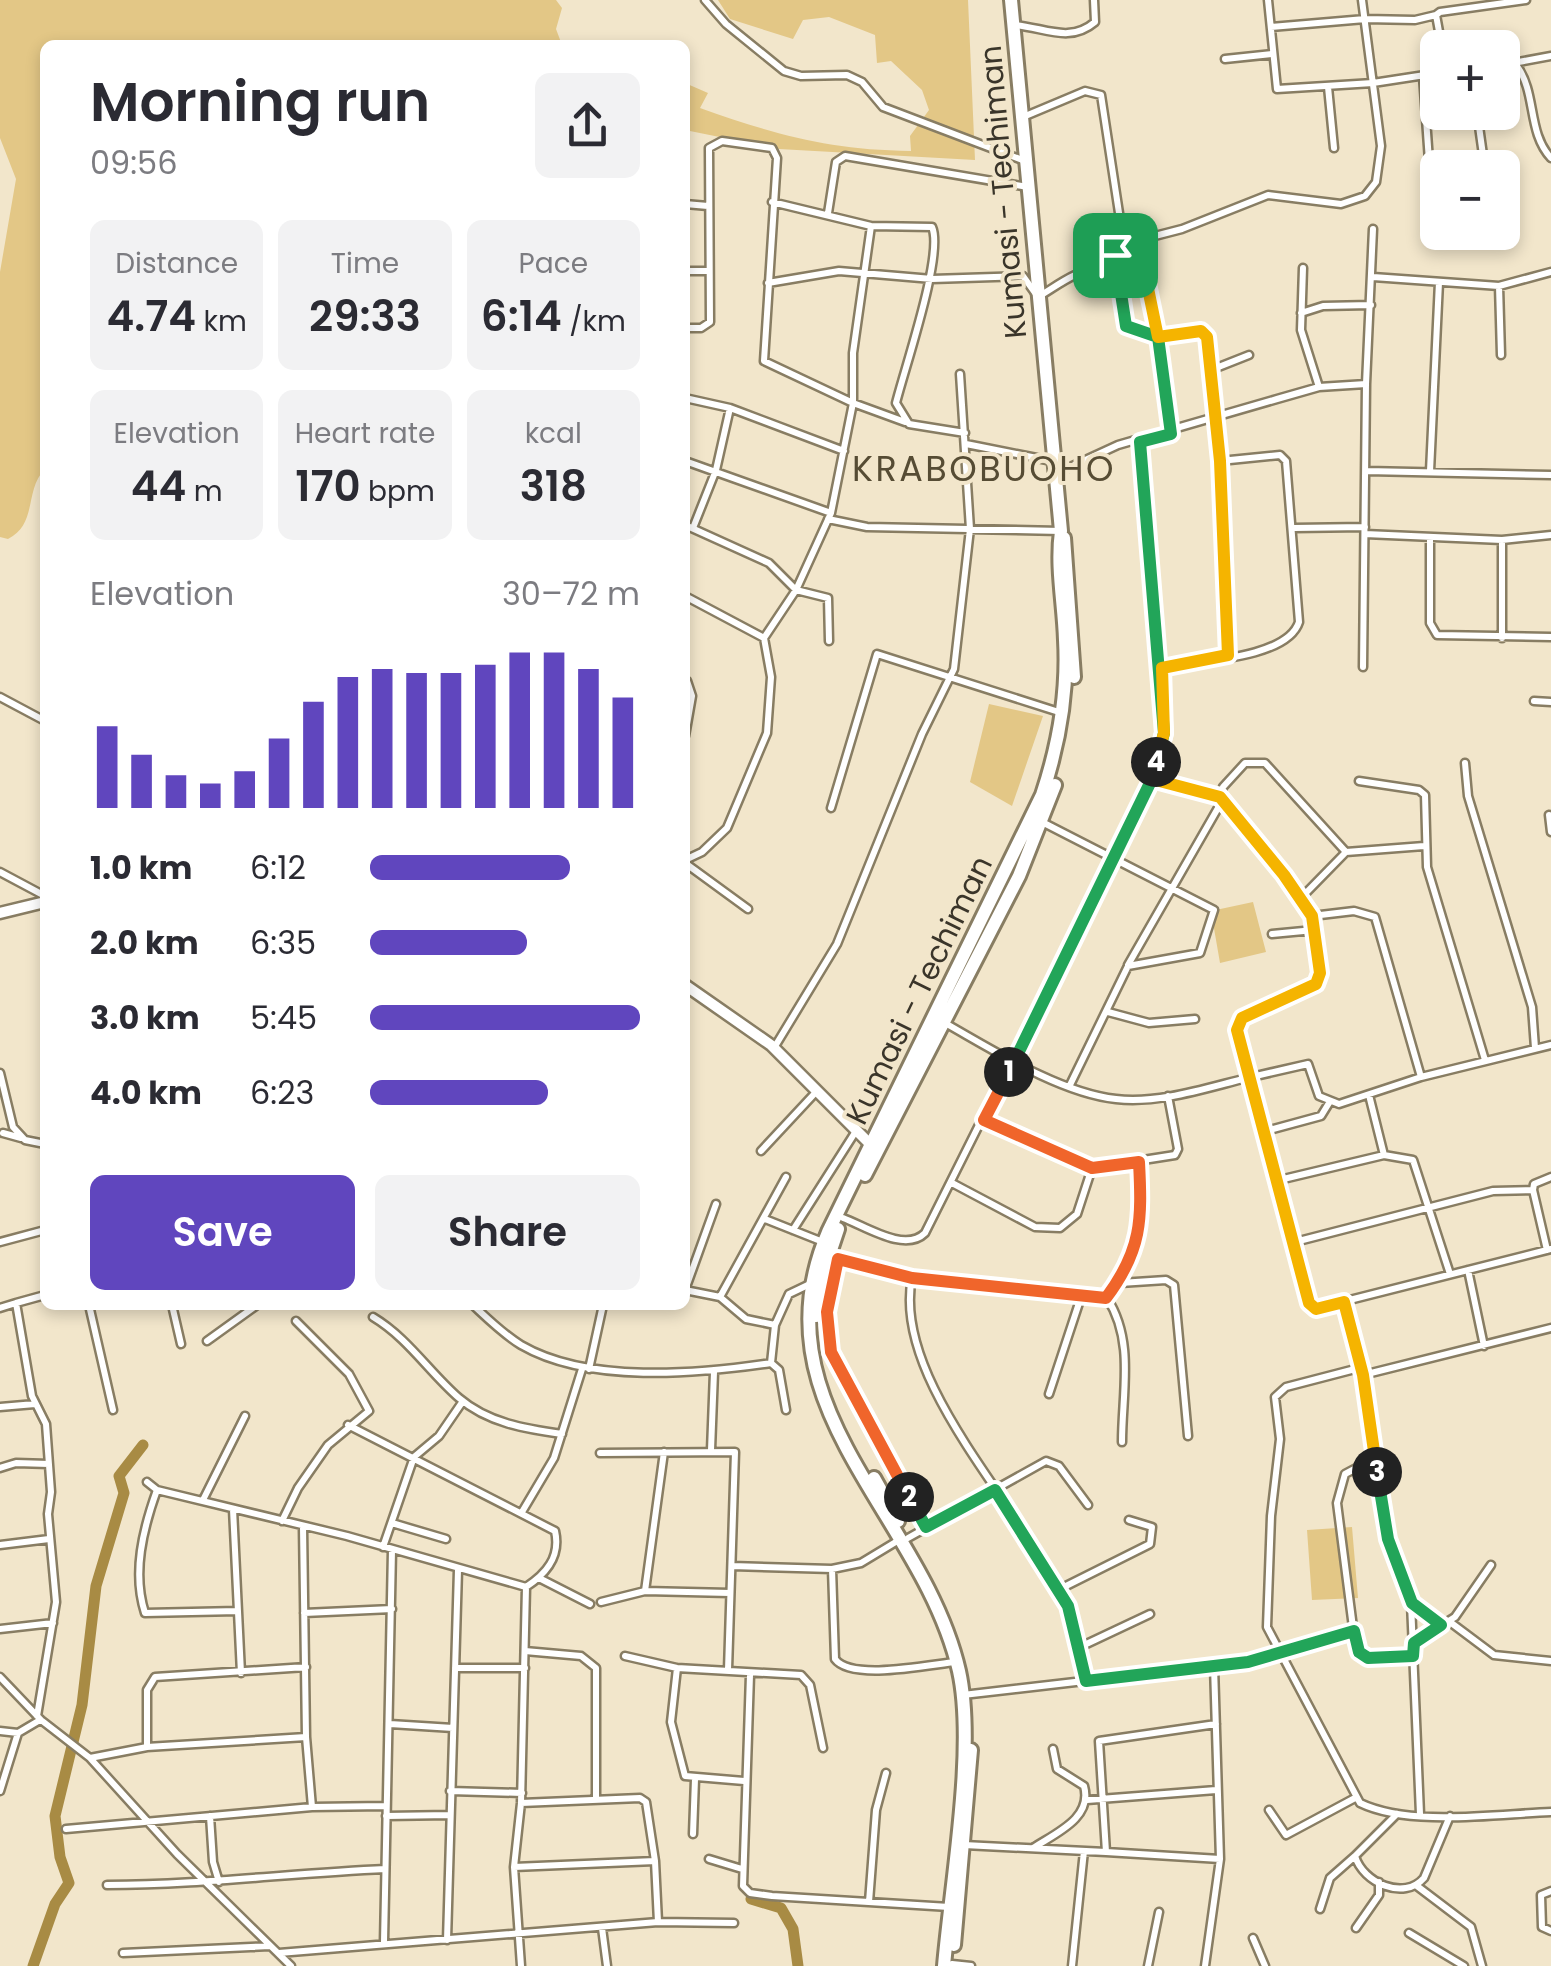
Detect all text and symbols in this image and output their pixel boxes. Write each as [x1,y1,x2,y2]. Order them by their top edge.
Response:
map controls [1420,30,1520,250]
button: + [1420,30,1520,130]
street label: Kumasi - Techiman [969,44,1037,340]
text: Morning run [90,63,430,140]
button: share [535,73,640,178]
text: 09:56 [90,140,178,185]
button: − [1420,150,1520,250]
pin [1073,213,1158,298]
icon: arrive [1088,228,1143,283]
text: Distance [115,244,238,283]
text: Time [331,244,399,283]
text: Pace [519,244,588,283]
text: 4.74 [107,287,196,346]
text: 29:33 [309,287,421,346]
text: 6:14 [481,287,562,346]
text: km [196,302,247,341]
text: /km [562,302,626,341]
text: Elevation [114,414,240,453]
text: Heart rate [295,414,435,453]
text: kcal [525,414,582,453]
district label: KRABOBUOHO [852,444,1116,493]
text: 44 [131,457,186,516]
text: 170 [295,457,361,516]
text: 318 [520,457,587,516]
text: m [186,472,223,511]
text: bpm [361,472,435,511]
text: Elevation [90,571,234,616]
text: 30–72 m [502,571,640,616]
pin: 4 [1131,737,1181,787]
text: 4 [1147,742,1165,781]
text: 1.0 km [90,845,192,890]
text: 6:12 [250,845,306,890]
street label: Kumasi - Techiman [835,848,1003,1132]
text: 2.0 km [90,920,199,965]
text: 6:35 [250,920,316,965]
text: 3.0 km [90,995,200,1040]
text: 5:45 [250,995,317,1040]
pin: 1 [984,1047,1034,1097]
text: 1 [1004,1052,1014,1091]
text: 4.0 km [90,1070,202,1115]
text: 6:23 [250,1070,314,1115]
button: Save [90,1175,355,1290]
button: Share [375,1175,640,1290]
pin: 3 [1352,1447,1402,1497]
text: 3 [1369,1452,1385,1491]
pin: 2 [884,1472,934,1522]
text: 2 [901,1477,917,1516]

